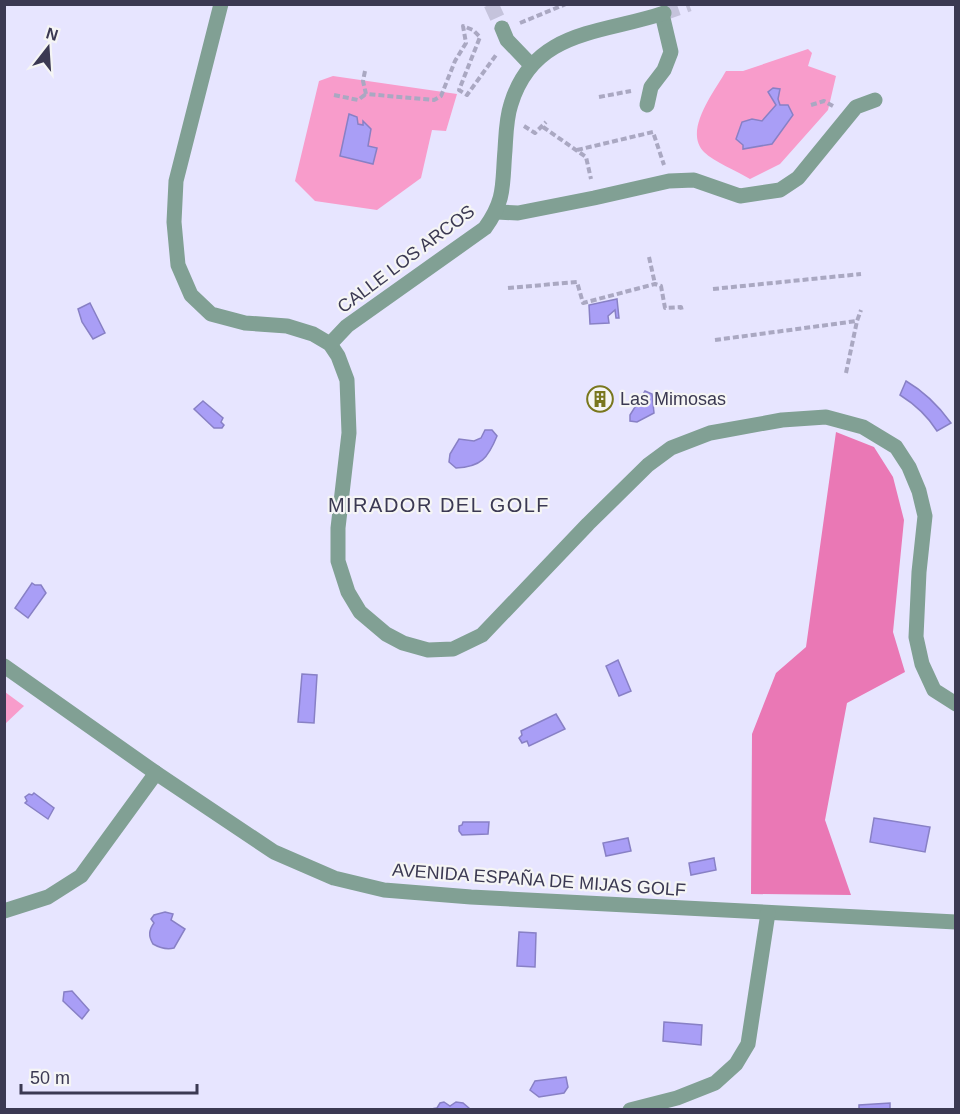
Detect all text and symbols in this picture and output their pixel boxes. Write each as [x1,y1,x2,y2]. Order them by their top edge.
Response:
north arrow [18,18,78,78]
text: N [44,24,60,44]
street label: CALLE LOS ARCOS [334,201,478,317]
building icon: Las Mimosas [585,384,615,414]
place label: Las Mimosas [620,389,726,409]
district label: MIRADOR DEL GOLF [328,494,550,516]
street label: AVENIDA ESPAÑA DE MIJAS GOLF [391,859,687,900]
scale bar [21,1057,196,1095]
text: 50 m [30,1068,70,1088]

